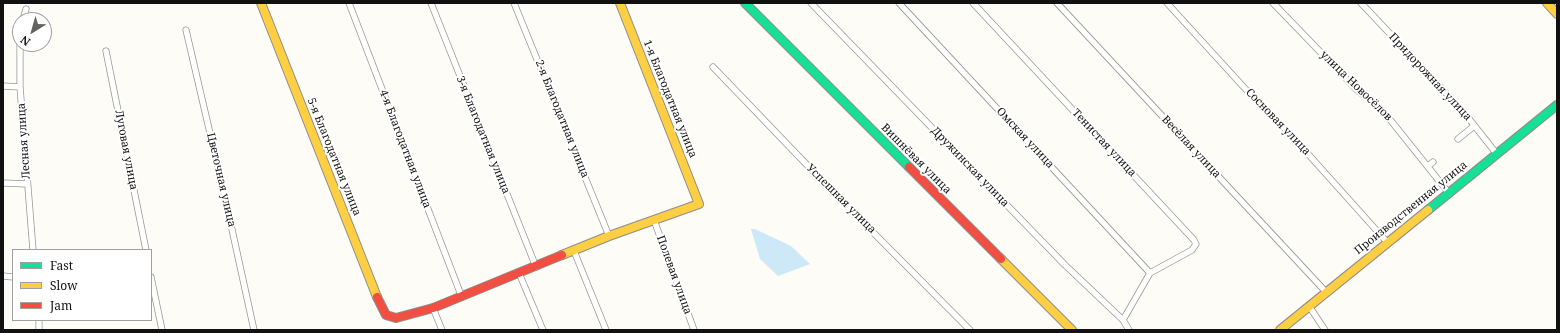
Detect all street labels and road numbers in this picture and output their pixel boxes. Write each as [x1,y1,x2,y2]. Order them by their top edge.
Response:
street label: Придорожная улица [1386,30,1474,124]
street label: 1-я Благодатная улица [640,38,700,160]
street label: улица Новосёлов [1317,48,1395,124]
street label: 2-я Благодатная улица [532,58,592,180]
street label: 3-я Благодатная улица [453,74,513,196]
street label: Сосновая улица [1243,86,1313,158]
street label: 4-я Благодатная улица [376,88,434,210]
street label: 5-я Благодатная улица [304,96,364,218]
street label: Лесная улица [15,103,33,179]
street label: Омская улица [993,105,1057,171]
street label: Тенистая улица [1069,106,1139,180]
street label: Луговая улица [112,109,140,191]
street label: Весёлая улица [1159,113,1223,181]
street label: Вишнёвая улица [878,121,954,197]
street label: Дружинская улица [928,124,1012,210]
street label: Цветочная улица [204,132,238,228]
street label: Производственная улица [1352,158,1470,258]
street label: Успешная улица [804,162,878,236]
street label: Полевая улица [654,234,694,316]

